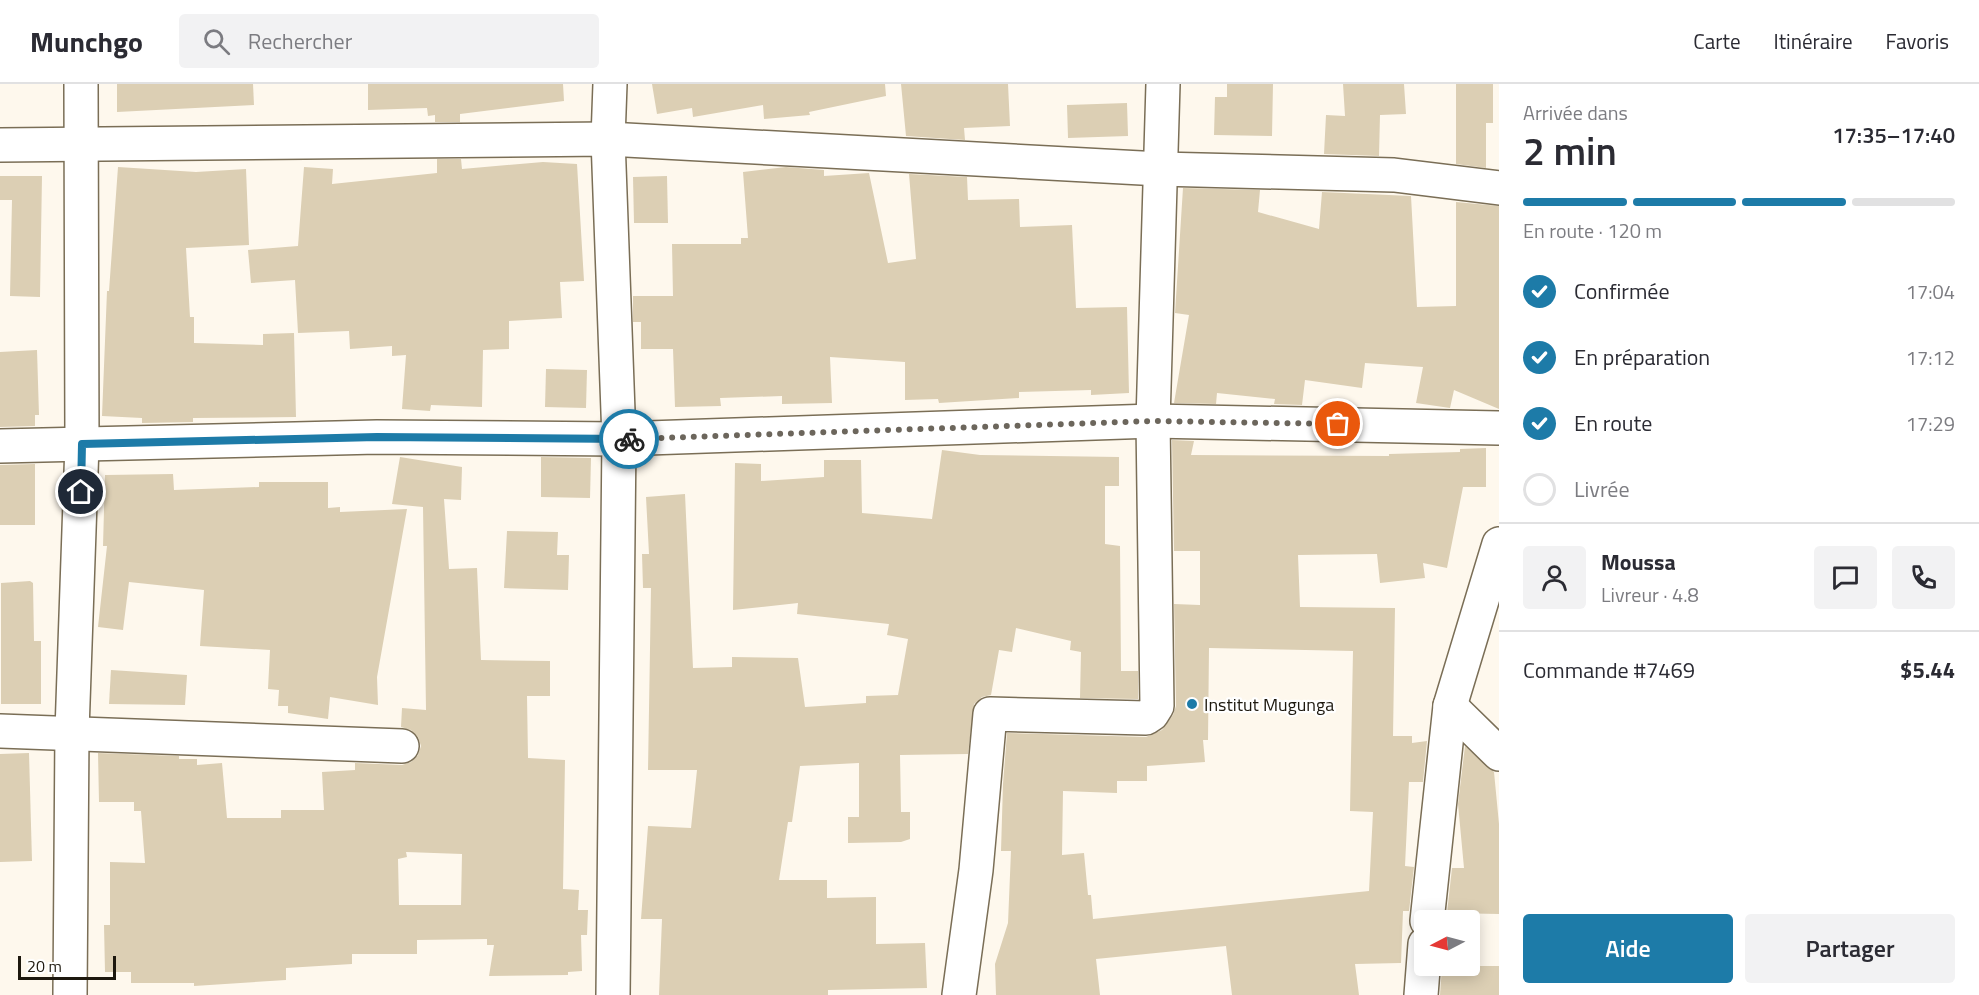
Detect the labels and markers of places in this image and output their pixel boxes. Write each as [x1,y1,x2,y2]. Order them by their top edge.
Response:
pin [1312,398,1363,449]
pin [55,466,106,517]
place label: Institut Mugunga [1204,691,1334,718]
marker: Institut Mugunga [1185,697,1199,711]

